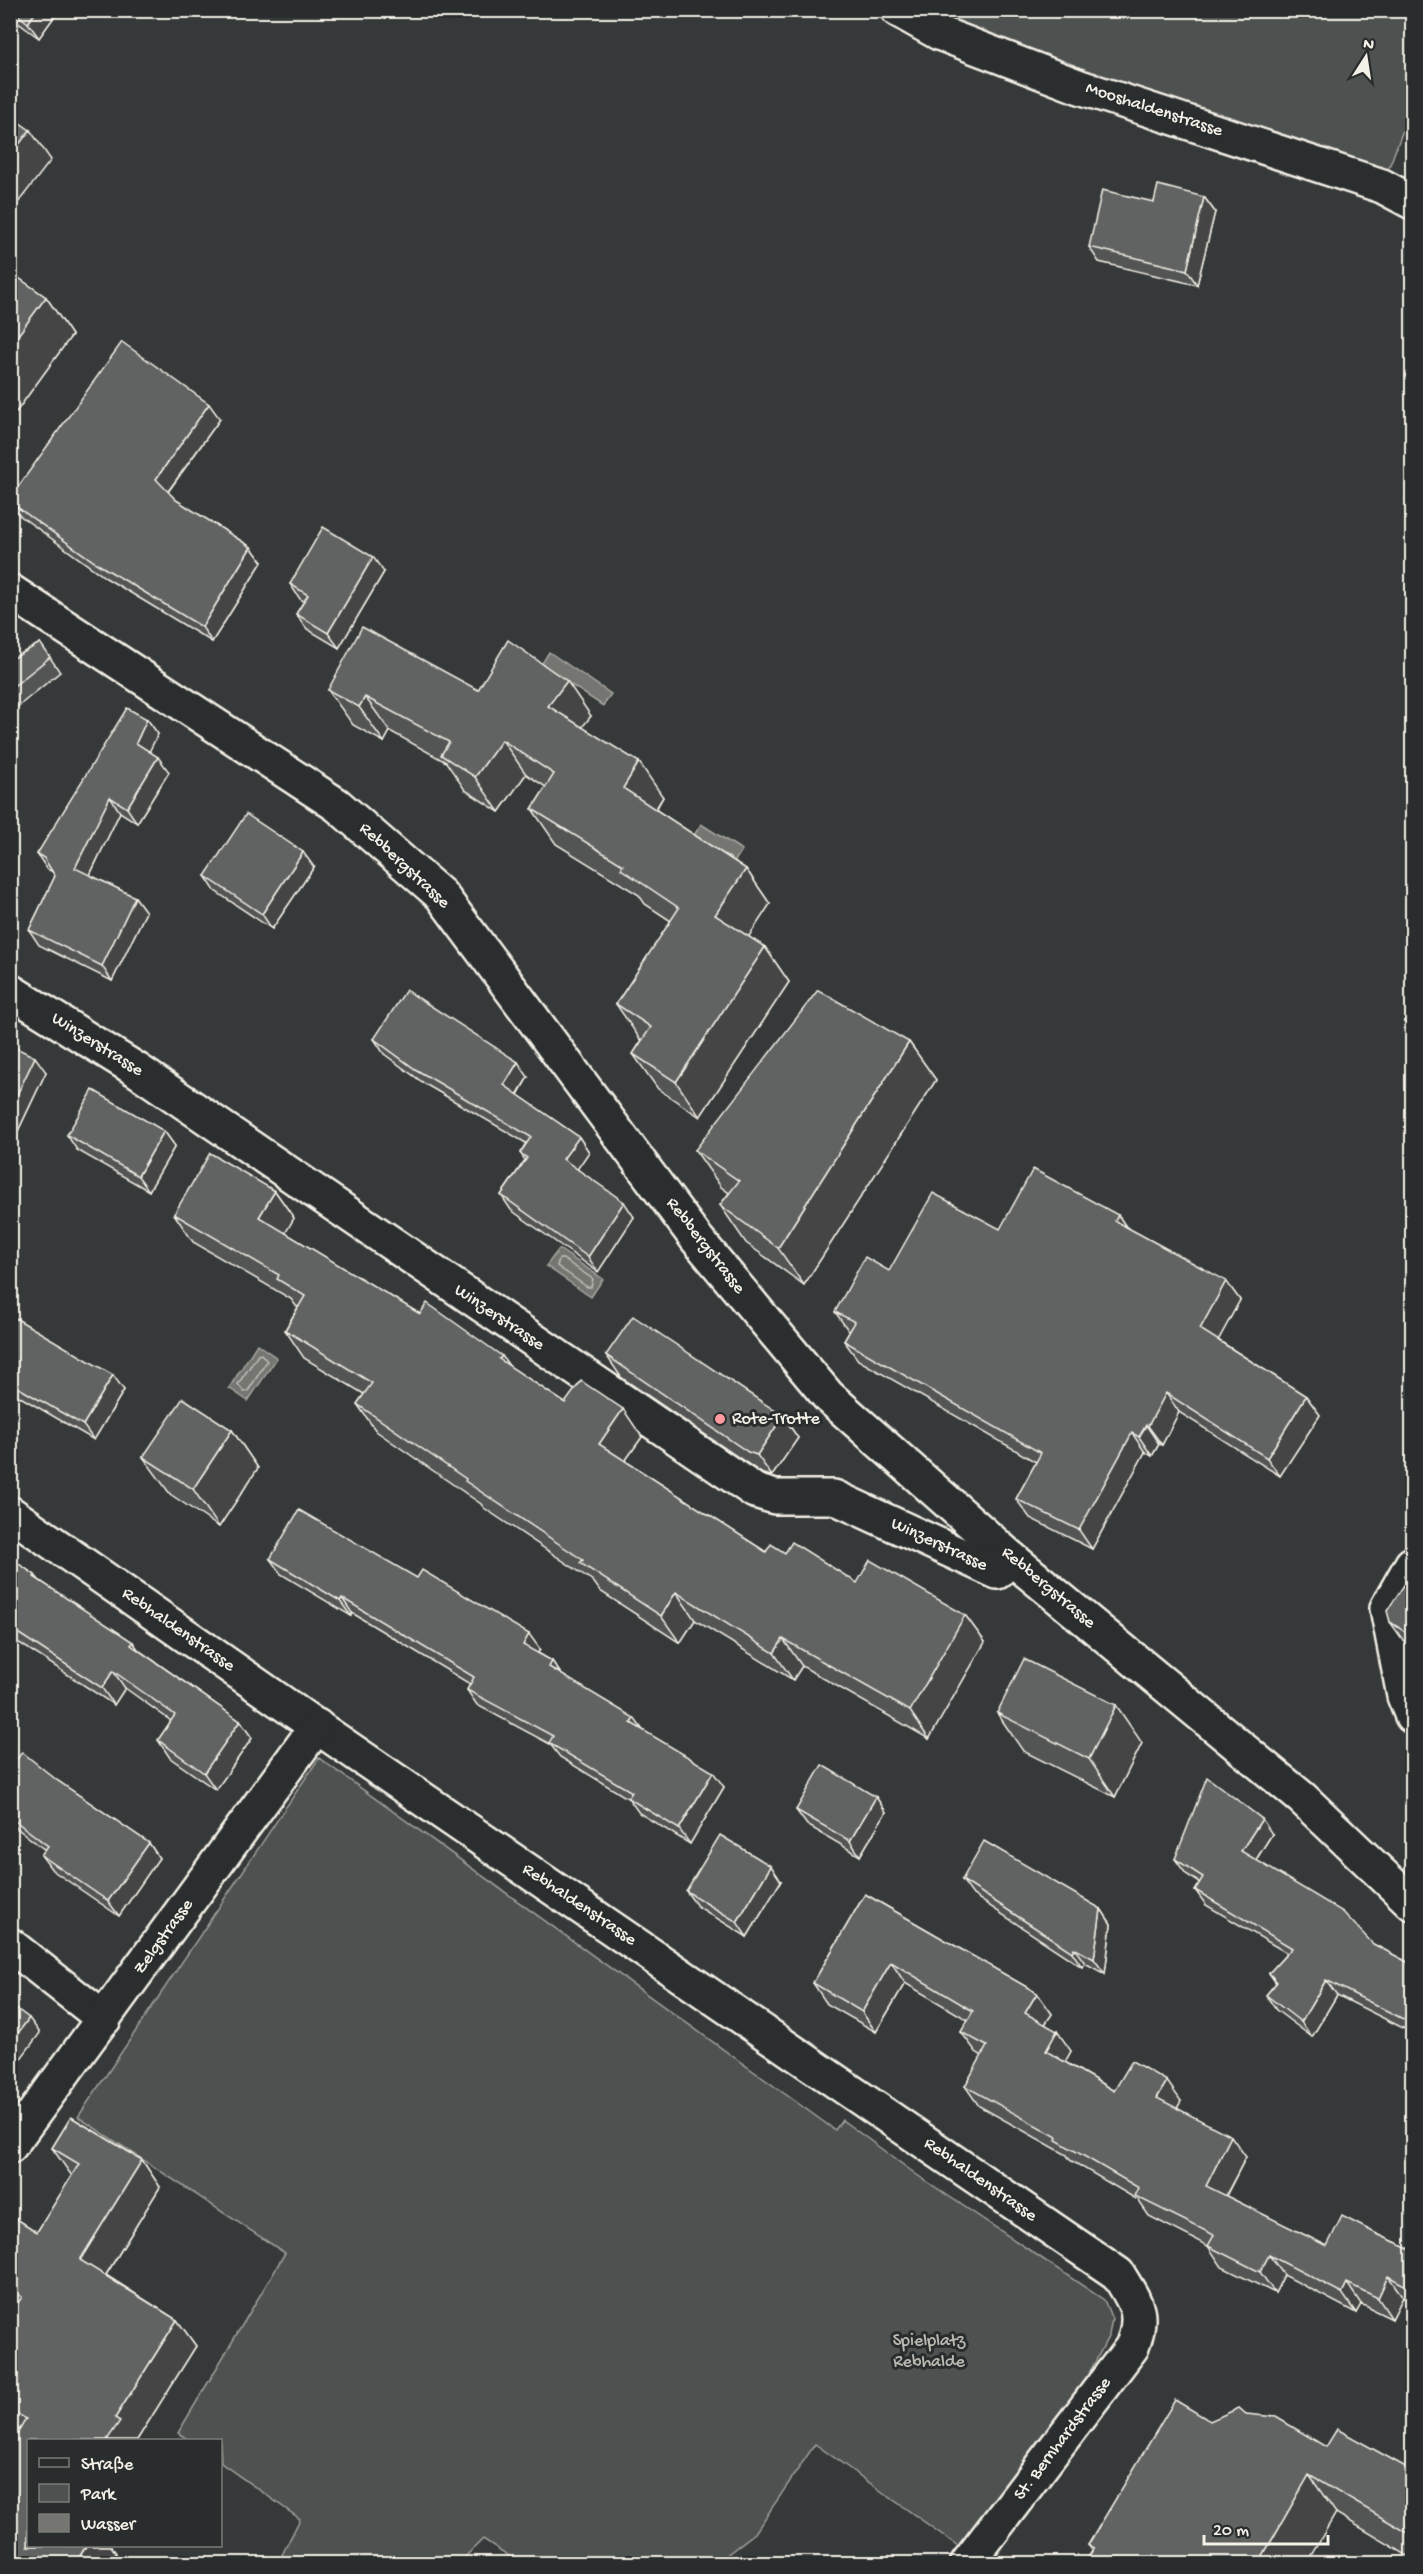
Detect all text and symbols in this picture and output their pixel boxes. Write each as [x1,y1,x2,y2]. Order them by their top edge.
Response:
north arrow [1336,27,1396,87]
text: N [1361,35,1376,56]
street label: Mooshaldenstrasse [1083,78,1226,142]
street label: Rebbergstrasse [354,819,454,914]
street label: Winzerstrasse [47,1008,147,1082]
street label: Rebbergstrasse [661,1194,750,1299]
street label: Winzerstrasse [450,1280,549,1356]
place label: Rote-Trotte [732,1409,820,1430]
marker: Rote-Trotte [713,1412,727,1426]
street label: Winzerstrasse [887,1513,991,1577]
street label: Rebbergstrasse [997,1543,1100,1634]
street label: Rebhaldenstrasse [117,1583,239,1677]
street label: Rebhaldenstrasse [518,1859,641,1951]
street label: Zelgstrasse [130,1895,199,1979]
street label: Rebhaldenstrasse [919,2133,1041,2227]
park label: Spielplatz Rebhalde [893,2331,966,2373]
street label: St. Bernhardstrasse [1010,2373,1116,2505]
legend [27,2439,222,2547]
text: Straße [81,2455,134,2476]
text: Park [80,2485,117,2506]
scale bar [1204,2508,1328,2546]
text: Wasser [81,2515,137,2536]
text: 20 m [1213,2521,1249,2542]

